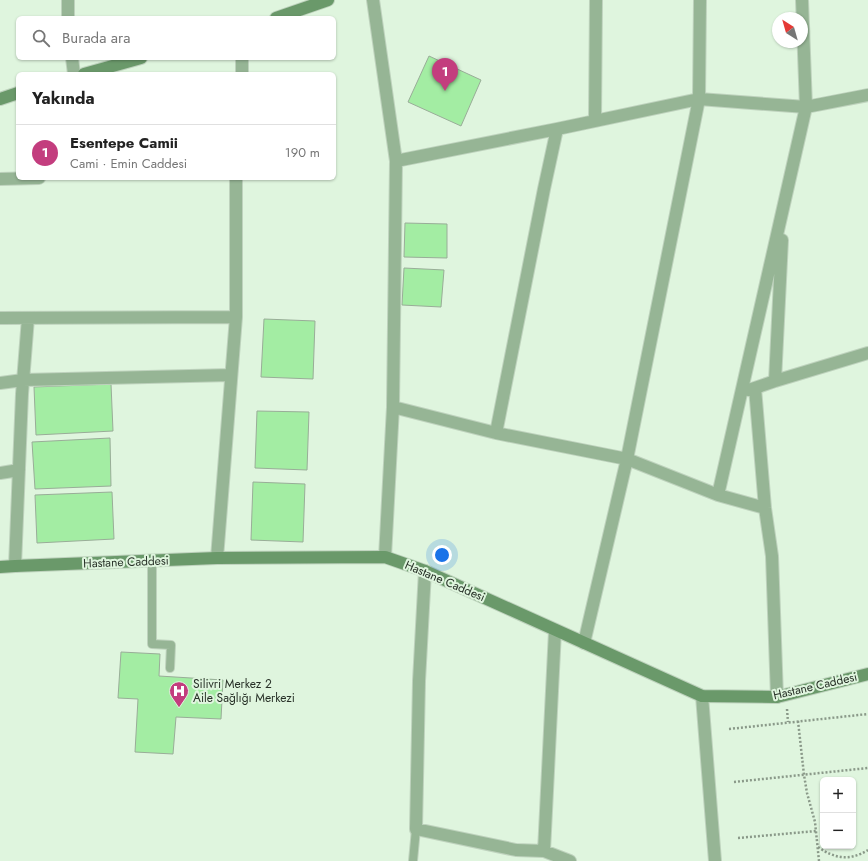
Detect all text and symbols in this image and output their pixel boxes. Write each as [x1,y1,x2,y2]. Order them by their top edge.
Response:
north arrow [772,12,808,48]
search box [16,16,336,60]
icon: search [30,27,52,49]
text: Burada ara [62,27,130,49]
pin: 1 [432,58,458,91]
text: Yakında [32,86,95,110]
text: Esentepe Camii [70,132,178,154]
text: 1 [42,143,48,162]
text: 190 m [285,143,320,162]
text: Cami · Emin Caddesi [70,154,187,173]
your location [432,545,452,565]
street label: Hastane Caddesi [83,552,169,572]
street label: Hastane Caddesi [402,556,488,606]
street label: Hastane Caddesi [771,668,859,704]
place label: Silivri Merkez 2 Aile Sağlığı Merkezi [193,675,295,707]
hospital icon: Silivri Merkez 2 Aile Sağlığı Merkezi [168,680,190,708]
map controls [820,777,856,849]
button: + [820,777,856,813]
button: − [820,813,856,849]

